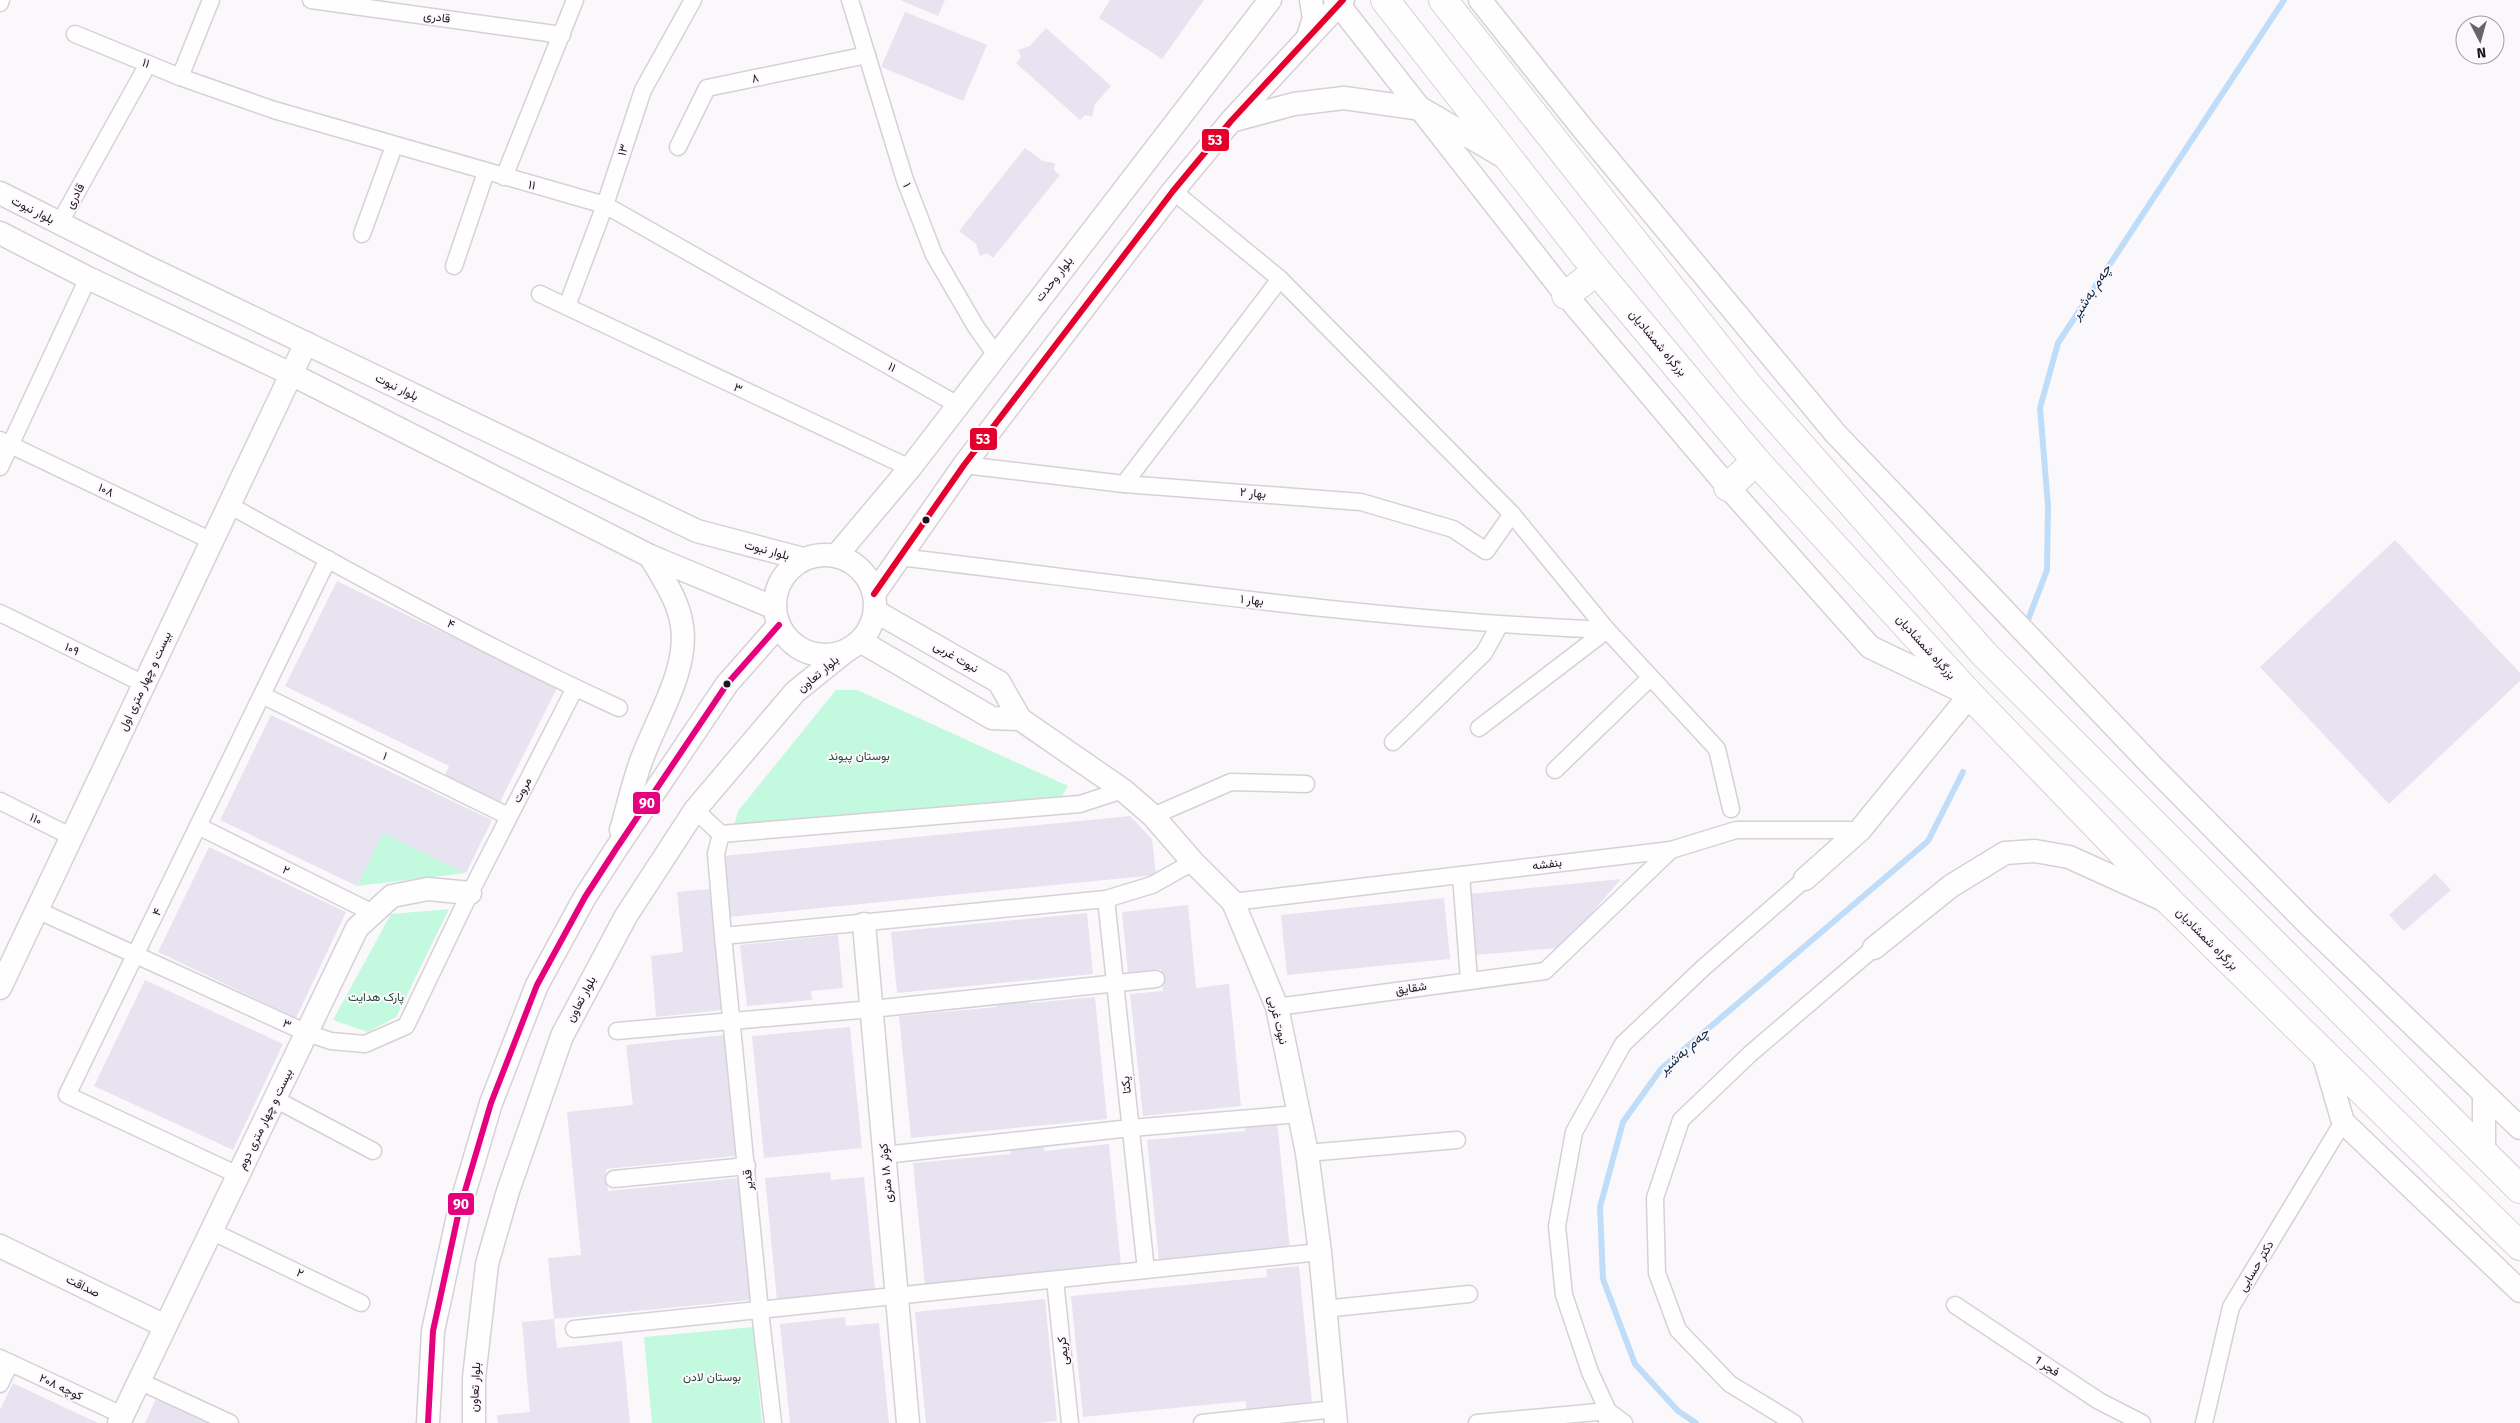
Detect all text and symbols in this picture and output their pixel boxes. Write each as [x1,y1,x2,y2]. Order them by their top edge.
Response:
street label: قادری [423,8,451,27]
north arrow [2455,15,2505,65]
text: N [2476,43,2487,61]
street label: ۱۱ [140,55,152,71]
street label: ۸ [750,70,760,86]
line badge: 53 [1201,128,1230,152]
text: 53 [1208,132,1222,149]
street label: ۱۳ [615,142,631,158]
street label: ۱۱ [527,177,537,193]
street label: قادری [62,181,89,212]
street label: ۱ [900,181,914,189]
street label: بلوار نبوت [9,193,57,228]
street label: بلوار وحدت [1032,254,1077,305]
water label: چەم بەشیر [2066,261,2116,324]
street label: بزرگراه شمشادیان [1626,307,1690,380]
street label: ۱۱ [885,359,899,375]
street label: بلوار نبوت [373,371,421,404]
street label: ۳ [731,380,745,396]
line badge: 53 [969,427,998,451]
text: 53 [976,431,990,448]
street label: ۱۰۸ [96,480,116,500]
street label: بهار ۲ [1239,485,1267,502]
unlabelled marker [921,515,931,525]
street label: بلوار نبوت [743,537,791,564]
street label: بهار ۱ [1240,592,1264,609]
street label: بزرگراه شمشادیان [1893,612,1959,683]
street label: ۴ [445,616,457,632]
street label: بیست و چهار متری اول [116,629,175,733]
street label: نبوت غربی [931,639,981,676]
street label: ۱۰۹ [62,640,82,658]
street label: بلوار تعاون [794,653,842,696]
unlabelled marker [722,679,732,689]
street label: ۱ [380,749,390,763]
park label: بوستان پیوند [828,749,890,764]
street label: مروت [510,775,535,806]
line badge: 90 [632,791,661,815]
text: 90 [639,795,655,812]
street label: ۱۱۰ [27,810,45,828]
street label: بنفشه [1531,855,1563,873]
street label: ۲ [280,862,292,878]
street label: بزرگراه شمشادیان [2172,905,2241,974]
street label: ۴ [149,906,165,918]
street label: بلوار تعاون [563,974,600,1025]
street label: شقایق [1394,979,1428,998]
park label: پارک‌ هدایت [348,990,404,1005]
street label: نبوت غربی [1264,994,1291,1046]
street label: ۳ [281,1016,294,1032]
water label: چەم بەشیر [1655,1024,1714,1079]
street label: بیست و چهار متری دوم [234,1066,296,1172]
street label: یکتا [1118,1075,1134,1094]
street label: کوثر ۱۸ متری [876,1143,897,1203]
street label: قدیر [740,1169,757,1192]
line badge: 90 [447,1192,475,1216]
text: 90 [453,1196,469,1213]
street label: دکتر حسابی [2235,1238,2278,1294]
street label: ۲ [294,1265,306,1281]
street label: صداقت [64,1272,102,1300]
street label: کریمی [1055,1336,1072,1366]
street label: فجر 1 [2031,1353,2062,1380]
street label: بلوار تعاون [467,1362,484,1412]
park label: بوستان لادن [683,1370,741,1385]
street label: کوچه ۲۰۸ [37,1371,85,1404]

